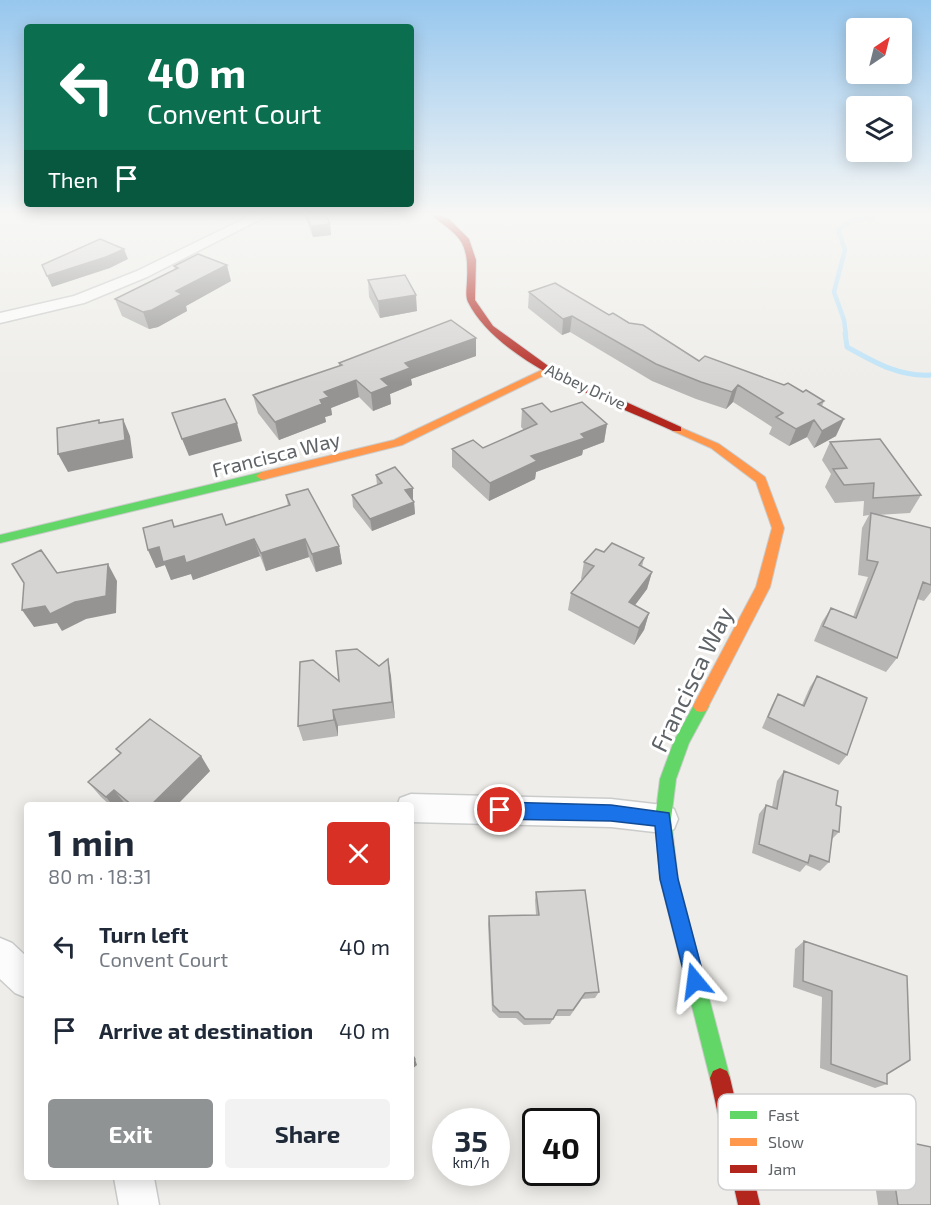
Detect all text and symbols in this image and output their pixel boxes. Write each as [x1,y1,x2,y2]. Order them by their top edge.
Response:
north arrow [846,18,912,84]
map controls [846,18,912,162]
text: 40 m [147,46,246,96]
icon: left [48,48,126,126]
button: layers [846,96,912,162]
text: Convent Court [147,97,321,129]
icon: arrive [110,162,143,195]
text: Then [48,166,98,192]
street label: Abbey Drive [543,359,629,413]
street label: Francisca Way [209,426,343,482]
street label: Francisca Way [643,602,739,756]
pin [474,784,525,835]
icon: arrive [483,793,516,826]
text: 1 min [48,820,135,863]
button: close [327,822,390,885]
text: 80 m · 18:31 [48,864,152,888]
text: Turn left [99,921,188,947]
icon: left [48,930,81,963]
text: 40 m [339,933,390,959]
text: Convent Court [99,947,228,971]
position arrow [663,949,727,1013]
icon: arrive [48,1014,81,1047]
text: Arrive at destination [99,1017,313,1043]
text: 40 m [339,1017,390,1043]
legend [718,1094,916,1190]
button: Exit [48,1099,213,1168]
button: Share [225,1099,390,1168]
text: Fast [768,1105,799,1124]
speed limit sign: 40 [522,1108,600,1186]
text: 35 [454,1122,488,1158]
text: Slow [768,1132,804,1151]
text: km/h [452,1153,490,1171]
text: Jam [768,1159,796,1178]

